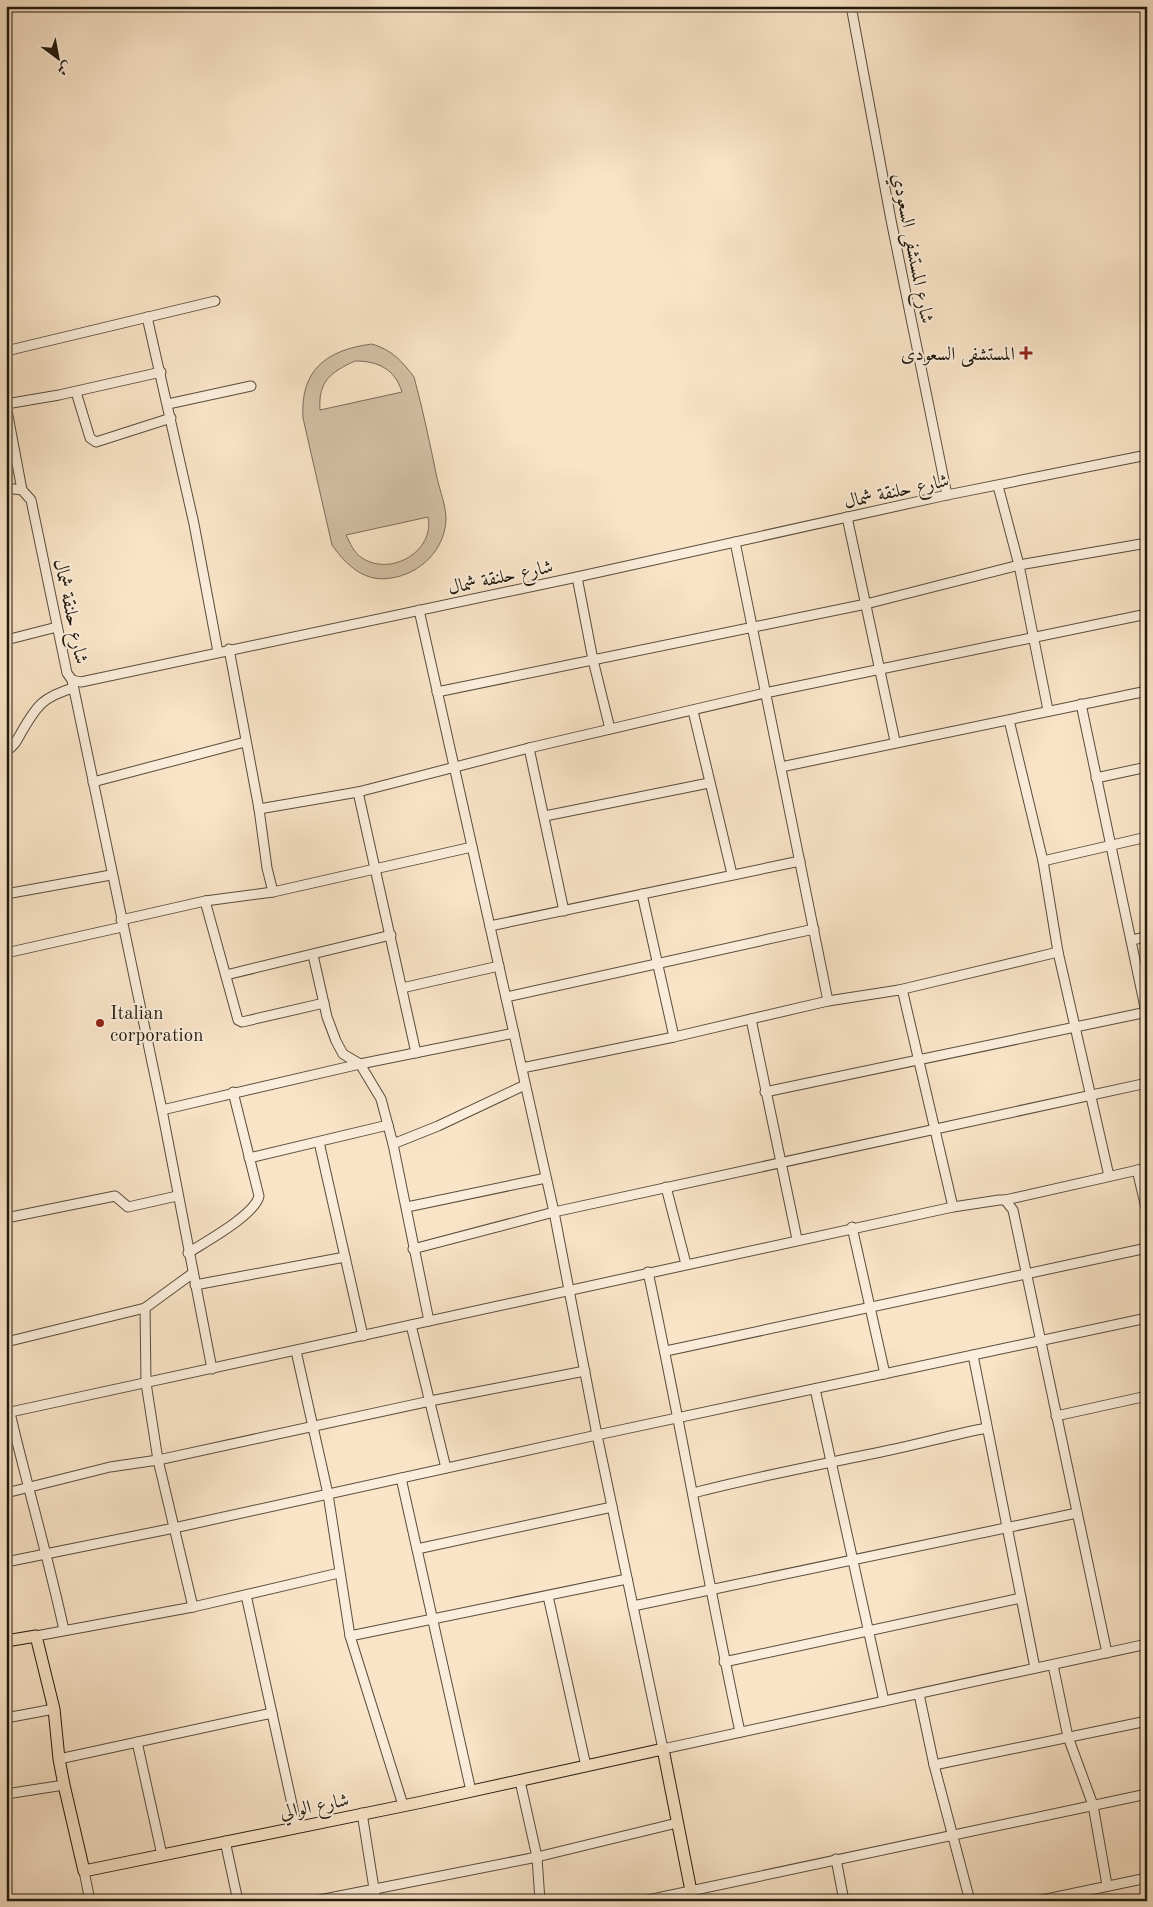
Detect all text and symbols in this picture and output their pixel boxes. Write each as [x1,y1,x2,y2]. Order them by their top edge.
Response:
north arrow [32,32,82,82]
text: ش [55,59,74,78]
street label: شارع المستشفى السعودي [884,172,935,326]
place label: المستشفى السعودى [901,346,1015,367]
marker: المستشفى السعودى [1019,346,1033,360]
street label: شارع حلنقة شمال [842,472,952,517]
street label: شارع حلنقة شمال [45,557,90,667]
street label: شارع حلنقة شمال [446,558,556,603]
place label: Italian corporation [110,1005,203,1046]
marker: Italian corporation [94,1017,106,1029]
street label: شارع الوالي [278,1791,351,1827]

